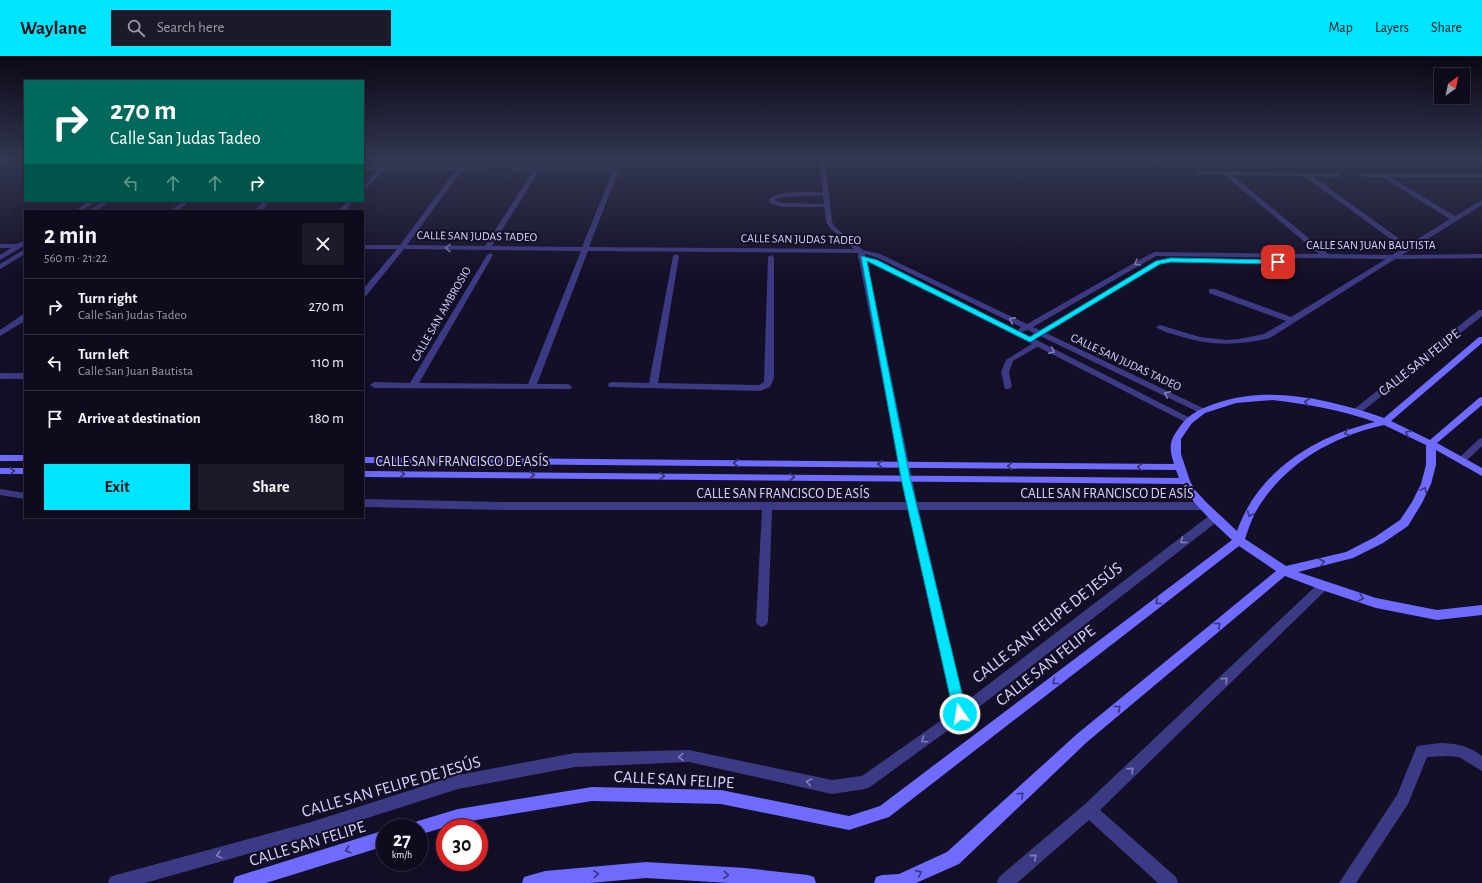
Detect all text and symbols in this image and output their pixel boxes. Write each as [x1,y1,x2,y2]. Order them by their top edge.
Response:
search box [111,10,391,46]
icon: search [125,17,147,39]
text: Waylane [20,19,87,38]
text: Search here [157,20,224,35]
text: Map [1328,21,1353,35]
text: Layers [1375,21,1409,35]
text: Share [1431,21,1462,35]
north arrow [1434,68,1470,104]
map controls [1434,68,1470,104]
icon: right [44,96,96,148]
text: 270 m [110,97,177,125]
text: Calle San Judas Tadeo [110,130,261,148]
icon: left [120,172,142,194]
icon: ahead [162,172,184,194]
icon: ahead [204,172,226,194]
icon: right [246,172,268,194]
button: close [302,223,344,265]
text: 2 min [44,224,97,248]
street label: CALLE SAN JUDAS TADEO [417,229,538,243]
street label: CALLE SAN JUDAS TADEO [741,232,862,246]
street label: CALLE SAN JUAN BAUTISTA [1306,239,1436,251]
one-way arrow [445,244,451,252]
pin [1261,245,1295,279]
icon: arrive [1267,251,1289,273]
text: 560 m · 21:22 [44,252,107,265]
one-way arrow [1134,258,1141,266]
street label: CALLE SAN AMBROSIO [409,264,473,363]
text: Turn right [78,291,137,306]
icon: right [44,296,66,318]
text: 270 m [309,299,344,314]
text: Calle San Judas Tadeo [78,309,187,322]
one-way arrow [1009,317,1016,325]
street label: CALLE SAN FELIPE [1376,327,1463,399]
street label: CALLE SAN JUDAS TADEO [1069,331,1183,393]
text: Turn left [78,347,129,362]
one-way arrow [1048,347,1056,354]
icon: left [44,352,66,374]
text: 110 m [311,355,344,370]
text: Calle San Juan Bautista [78,365,193,378]
one-way arrow [1164,391,1171,399]
one-way arrow [1304,398,1310,407]
icon: arrive [44,408,66,430]
text: Arrive at destination [78,411,201,426]
text: 180 m [309,411,344,426]
one-way arrow [1344,428,1351,437]
one-way arrow [1404,430,1412,438]
street label: CALLE SAN FRANCISCO DE ASÍS [375,452,549,469]
one-way arrow [733,459,739,467]
one-way arrow [877,460,883,468]
one-way arrow [1007,461,1013,470]
one-way arrow [1137,463,1143,471]
button: Exit [44,464,190,510]
button: Share [198,464,344,510]
one-way arrow [10,467,16,475]
one-way arrow [399,470,405,478]
one-way arrow [529,471,535,479]
one-way arrow [659,472,665,480]
one-way arrow [789,473,795,481]
street label: CALLE SAN FRANCISCO DE ASÍS [696,484,870,501]
street label: CALLE SAN FRANCISCO DE ASÍS [1020,484,1194,501]
one-way arrow [1419,486,1427,493]
one-way arrow [1247,510,1255,517]
one-way arrow [1180,537,1187,544]
street label: CALLE SAN FELIPE DE JESÚS [968,557,1126,687]
one-way arrow [1319,558,1326,566]
one-way arrow [1357,593,1364,602]
one-way arrow [1155,597,1162,605]
street label: CALLE SAN FELIPE [991,620,1099,710]
one-way arrow [1214,623,1221,630]
one-way arrow [1053,677,1060,684]
one-way arrow [1220,677,1228,685]
position arrow [939,693,981,735]
one-way arrow [1113,706,1120,713]
one-way arrow [922,735,929,742]
street label: CALLE SAN FELIPE DE JESÚS [299,752,483,820]
one-way arrow [678,753,684,761]
one-way arrow [1126,767,1134,775]
street label: CALLE SAN FELIPE [613,768,734,791]
one-way arrow [806,779,812,787]
one-way arrow [1016,792,1024,799]
street label: CALLE SAN FELIPE [247,818,367,869]
speed limit sign: 30 [436,819,488,871]
text: 27 [393,830,411,850]
one-way arrow [344,845,351,854]
one-way arrow [216,850,222,858]
text: km/h [392,850,412,860]
one-way arrow [1030,855,1037,862]
one-way arrow [593,870,600,879]
one-way arrow [723,870,729,879]
one-way arrow [915,870,922,878]

